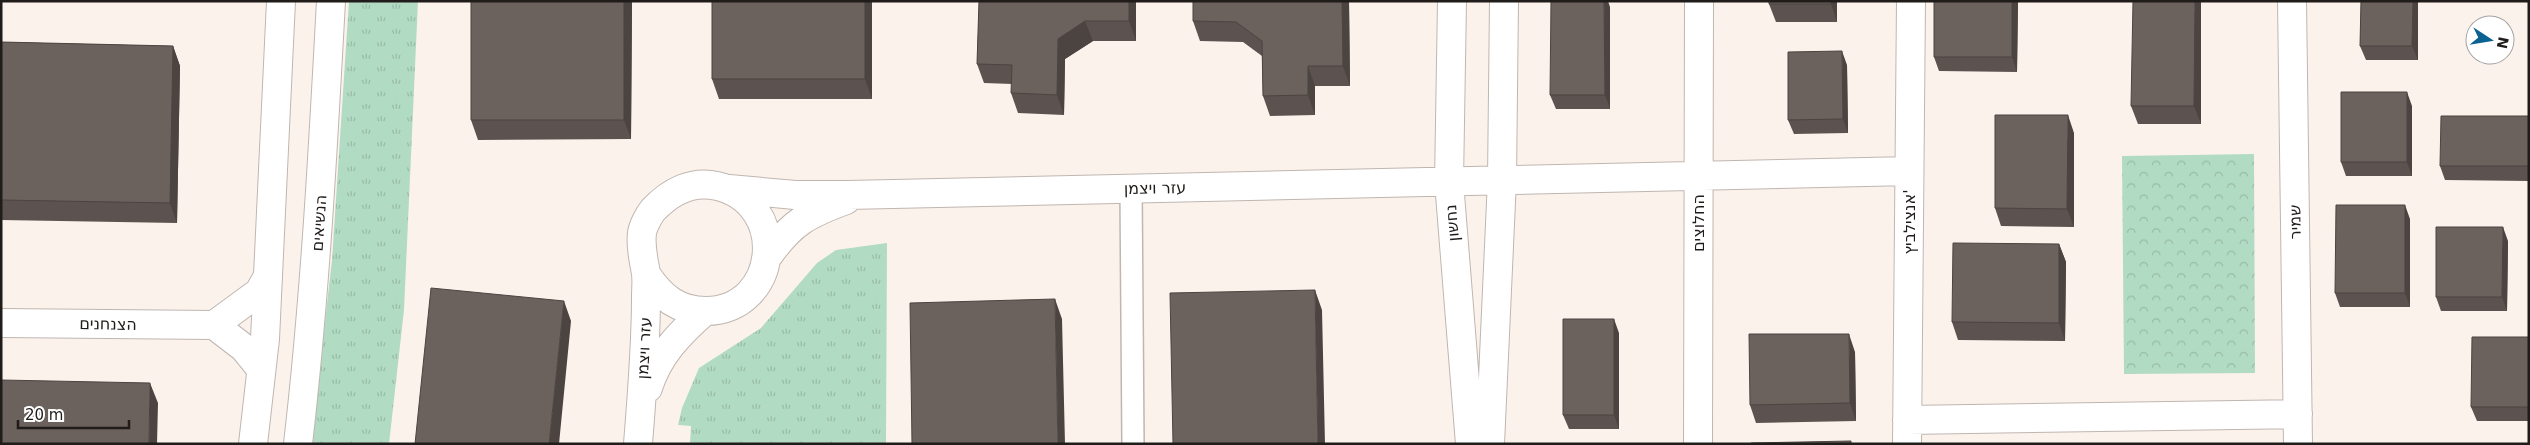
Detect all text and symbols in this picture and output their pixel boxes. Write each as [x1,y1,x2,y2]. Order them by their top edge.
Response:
north arrow [2465,15,2515,65]
text: N [2494,35,2512,50]
street label: עזר ויצמן [1124,178,1186,198]
street label: אנצילביץ' [1900,189,1919,255]
street label: הנשיאים [308,194,330,252]
street label: החלוצים [1689,194,1708,252]
street label: נחשון [1441,204,1463,242]
street label: שמיר [2285,204,2305,240]
street label: הצנחנים [79,314,137,334]
street label: עזר ויצמן [633,316,655,380]
scale bar [18,398,129,430]
text: 20 m [25,406,63,424]

